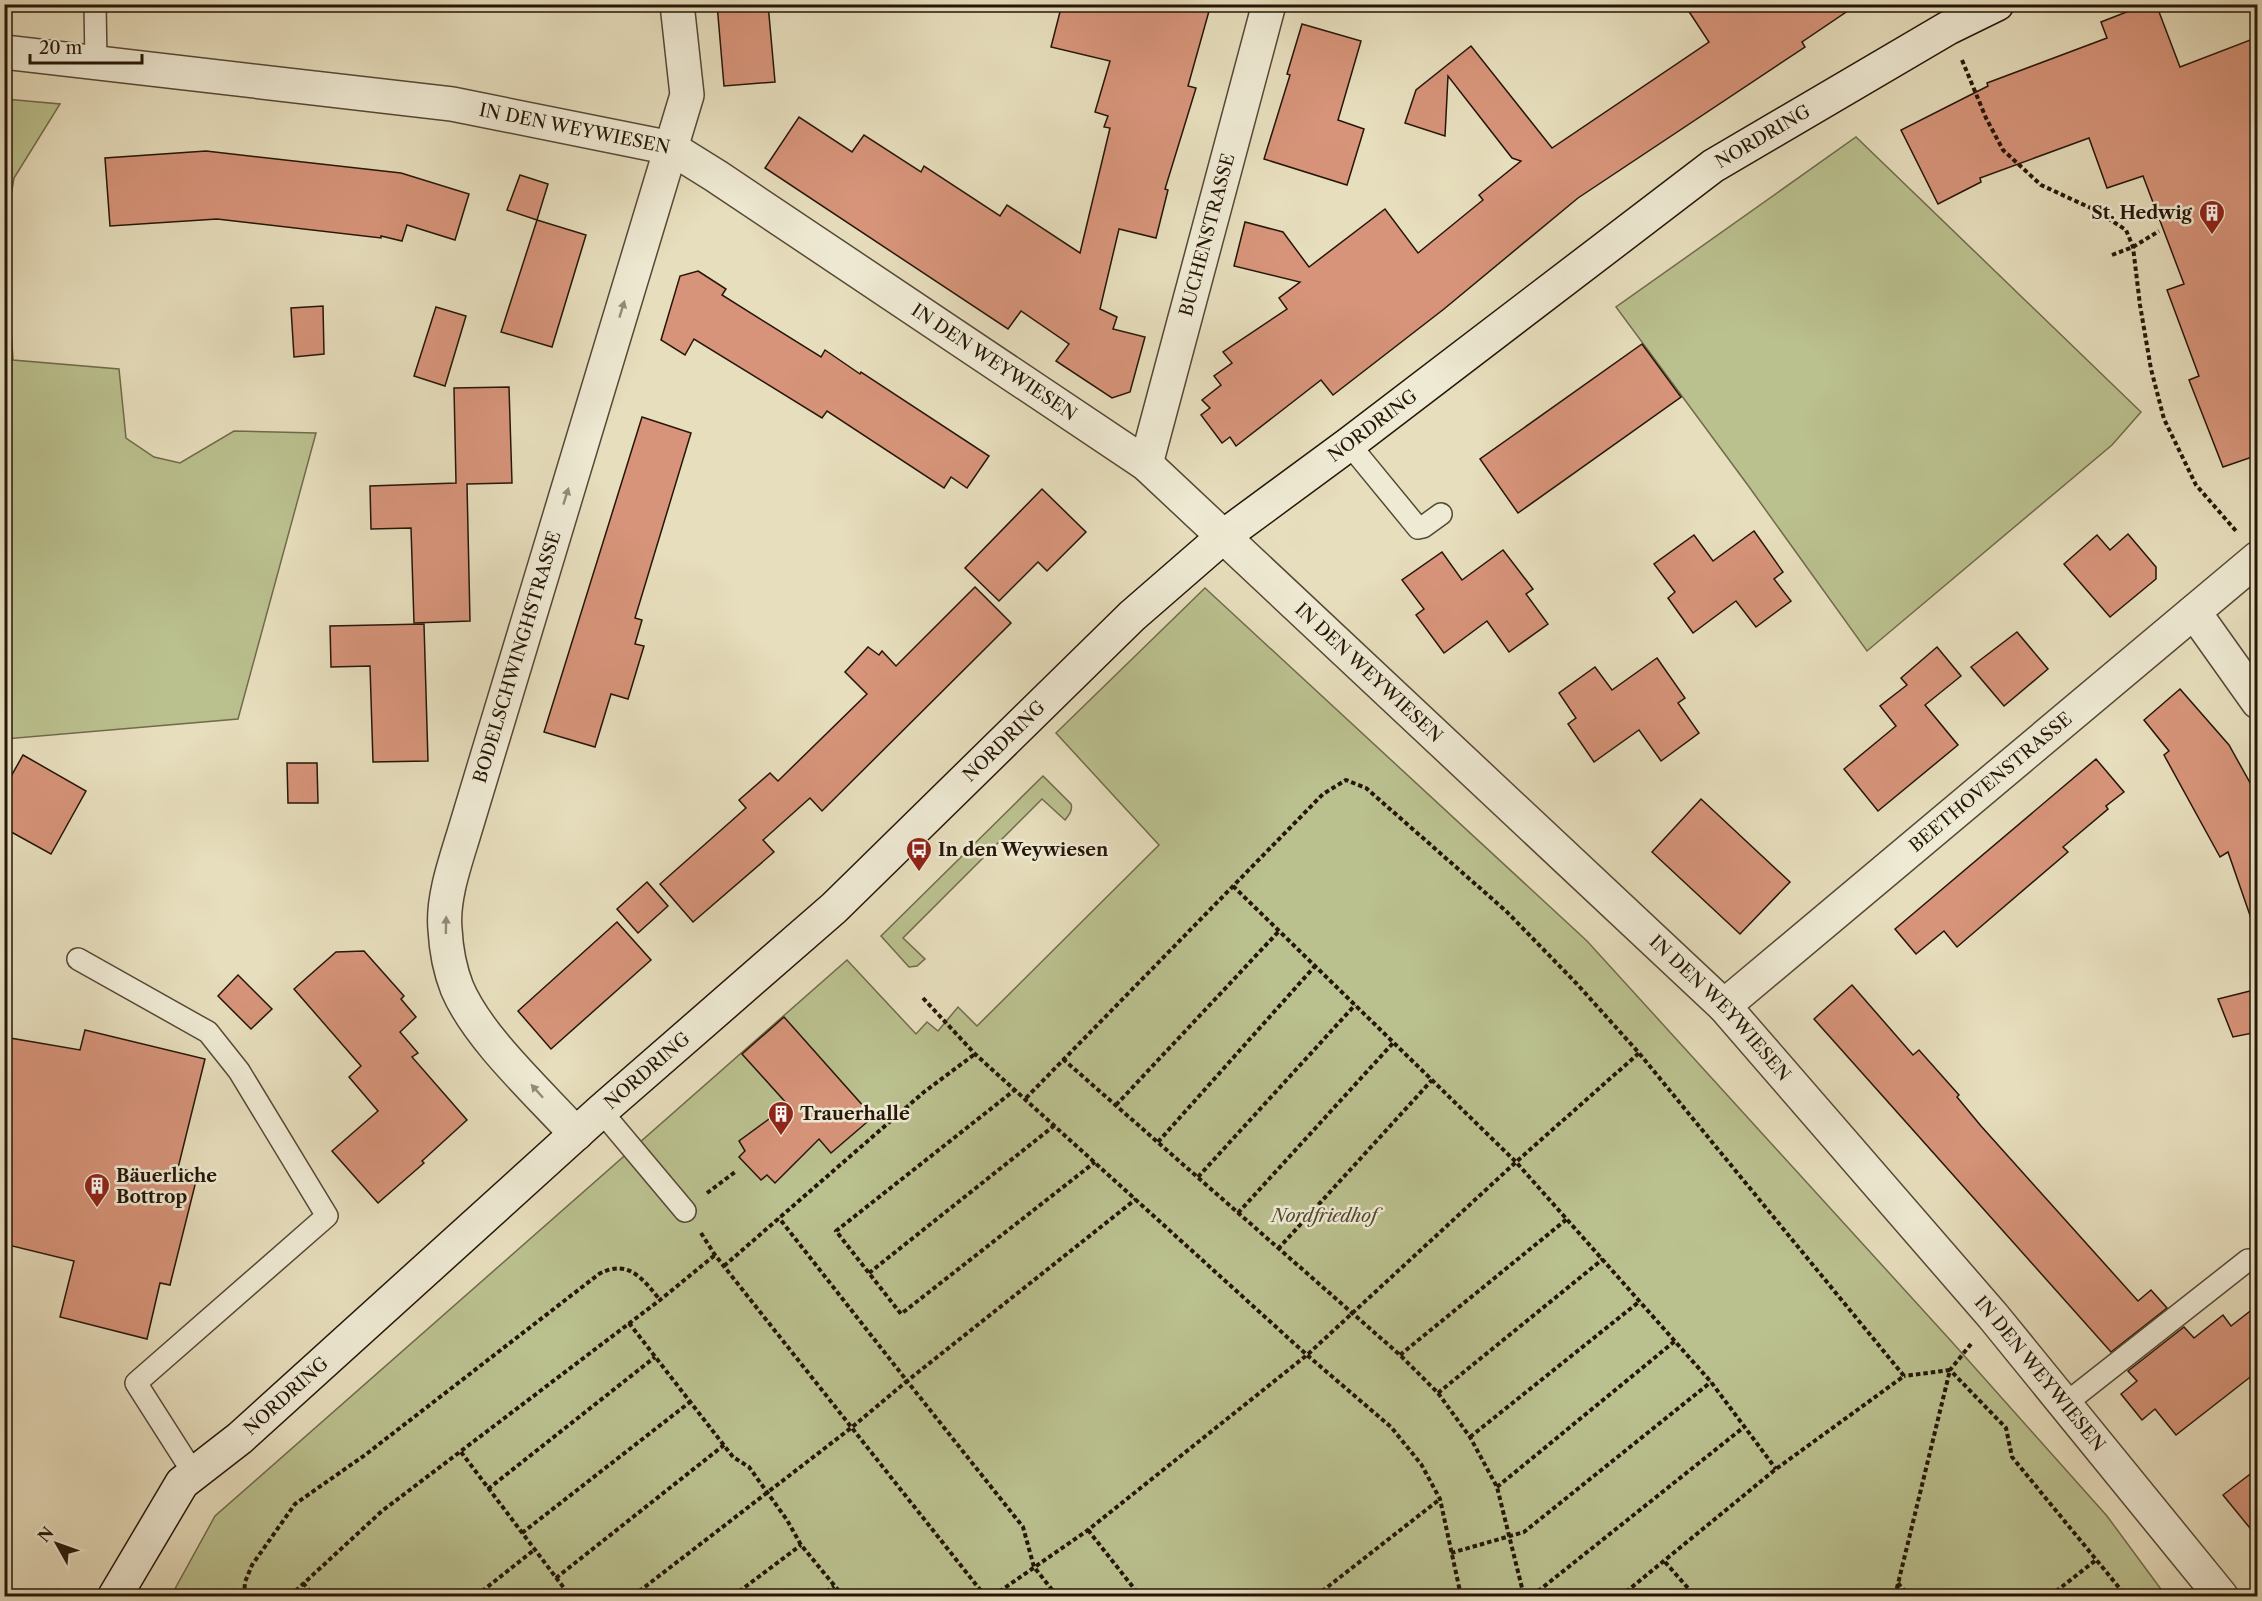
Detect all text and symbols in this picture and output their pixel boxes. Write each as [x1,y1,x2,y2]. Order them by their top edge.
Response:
scale bar [30,27,142,65]
text: 20 m [39,37,83,59]
street label: IN DEN WEYWIESEN [477,99,672,159]
street label: NORDRING [1711,100,1815,173]
street label: BUCHENSTRASSE [1175,151,1239,319]
building icon: St. Hedwig [2197,198,2227,236]
place label: St. Hedwig [2091,202,2193,224]
street label: IN DEN WEYWIESEN [907,299,1081,425]
one-way arrow [618,300,627,318]
street label: NORDRING [1324,385,1422,467]
one-way arrow [562,487,571,505]
street label: BODELSCHWINGHSTRASSE [469,528,566,786]
street label: IN DEN WEYWIESEN [1290,598,1447,747]
street label: NORDRING [958,696,1050,786]
street label: BEETHOVENSTRASSE [1905,708,2076,857]
bus stop icon: In den Weywiesen [904,835,934,873]
place label: In den Weywiesen [938,839,1109,861]
one-way arrow [441,916,451,935]
street label: IN DEN WEYWIESEN [1645,931,1795,1086]
street label: NORDRING [600,1027,695,1114]
one-way arrow [531,1084,544,1099]
building icon: Trauerhalle [766,1099,796,1137]
place label: Trauerhalle [800,1103,910,1125]
place label: Bäuerliche Bottrop [116,1165,217,1208]
building icon: Bäuerliche Bottrop [82,1171,112,1209]
park label: Nordfriedhof [1269,1205,1383,1227]
street label: IN DEN WEYWIESEN [1970,1292,2110,1456]
street label: NORDRING [239,1352,333,1440]
north arrow [27,1514,87,1574]
text: N [33,1523,58,1546]

